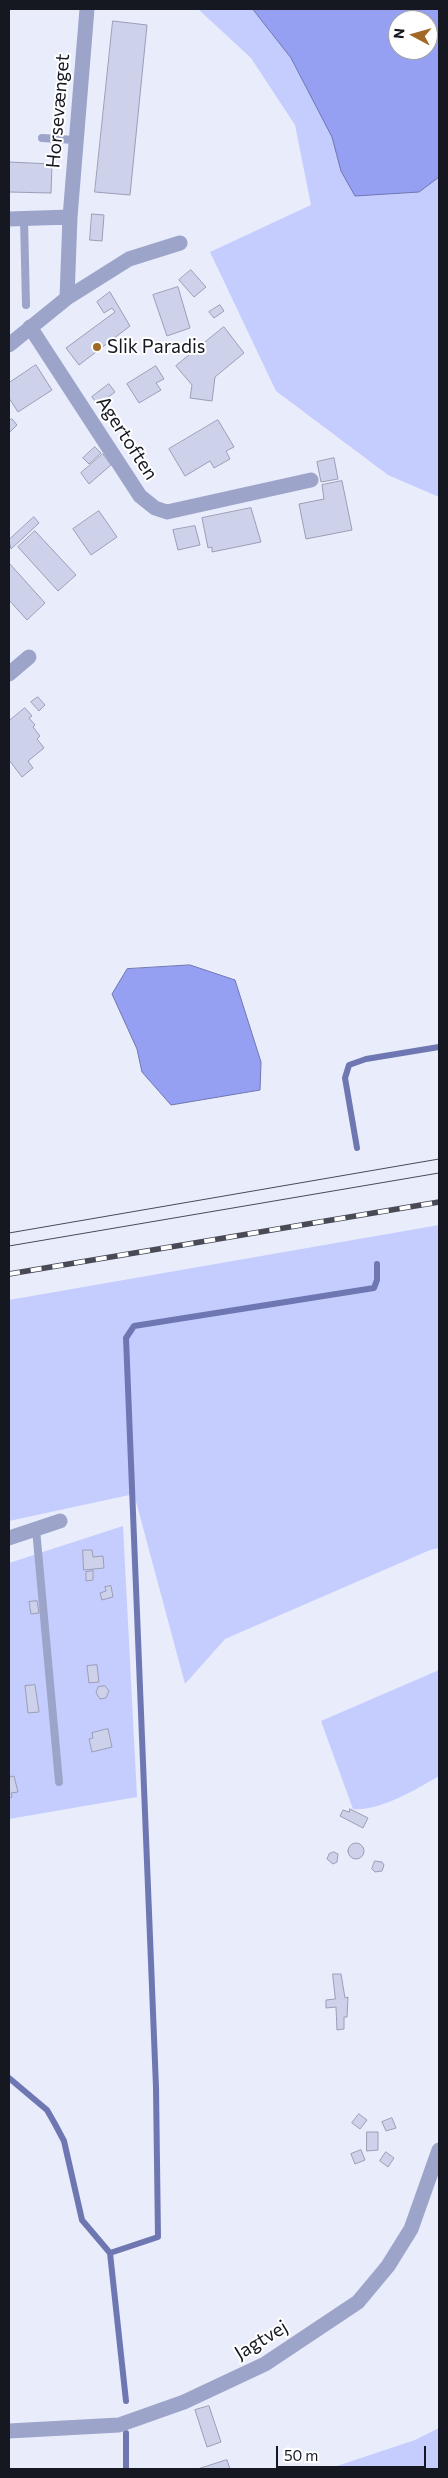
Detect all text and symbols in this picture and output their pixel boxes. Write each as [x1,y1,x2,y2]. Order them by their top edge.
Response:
north arrow [388,10,438,60]
text: N [390,27,408,40]
street label: Horsevænget [42,53,74,169]
place label: Slik Paradis [107,336,205,358]
marker: Slik Paradis [91,341,103,353]
street label: Agertoften [91,392,163,484]
street label: Jagtvej [230,2315,292,2365]
scale bar [278,2436,428,2468]
text: 50 m [284,2446,318,2464]

